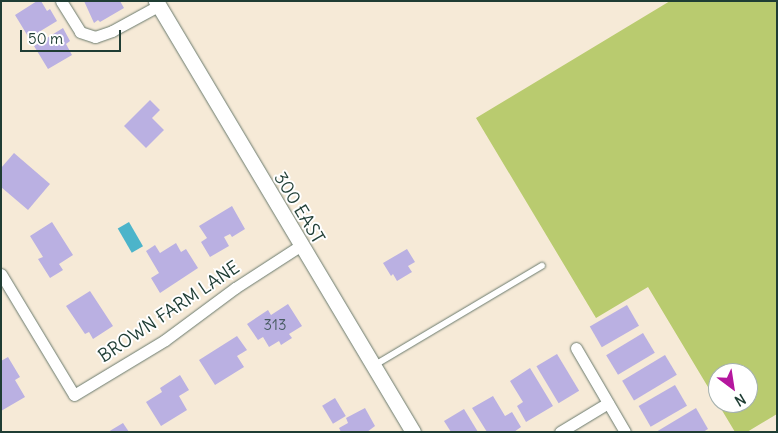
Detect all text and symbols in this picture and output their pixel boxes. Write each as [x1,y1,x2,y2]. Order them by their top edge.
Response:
scale bar [22,20,124,52]
text: 50 m [28,29,63,48]
street label: 300 EAST [269,168,329,248]
street label: BROWN FARM LANE [94,257,244,367]
house number: 313 [264,316,286,334]
north arrow [708,363,758,413]
text: N [731,390,749,410]

